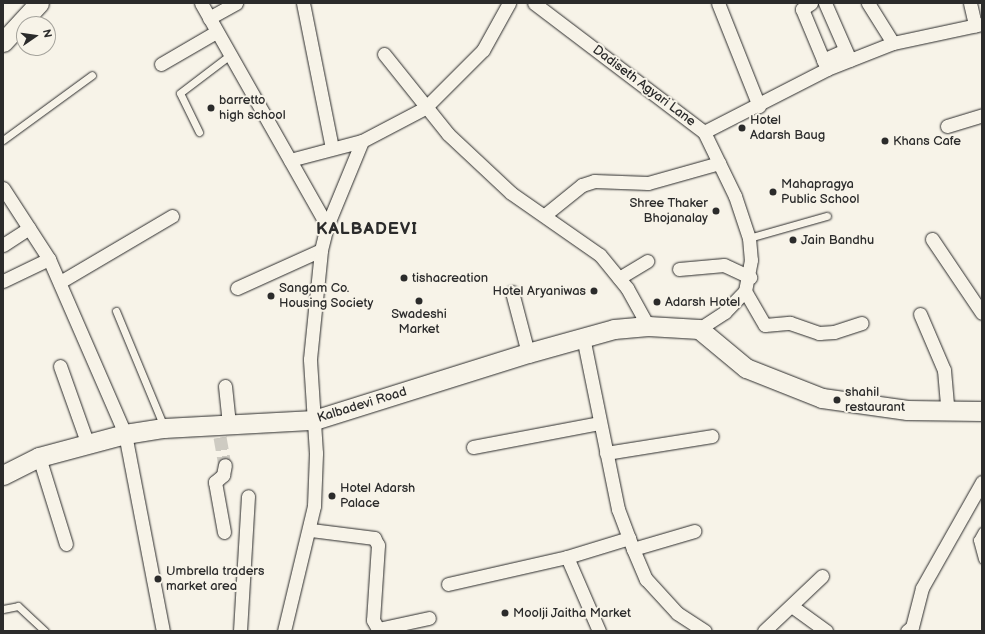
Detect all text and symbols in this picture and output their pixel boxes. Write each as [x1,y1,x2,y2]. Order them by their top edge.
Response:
north arrow [16,16,56,56]
text: N [40,28,54,39]
street label: Dadiseth Agyari Lane [589,42,699,130]
place label: barretto high school [219,93,286,124]
marker: barretto high school [206,103,216,113]
place label: Hotel Adarsh Baug [750,113,825,144]
marker: Hotel Adarsh Baug [737,123,747,133]
place label: Khans Cafe [893,133,961,149]
marker: Khans Cafe [880,136,890,146]
place label: Mahapragya Public School [781,177,860,208]
marker: Mahapragya Public School [768,187,778,197]
place label: Shree Thaker Bhojanalay [629,196,708,227]
marker: Shree Thaker Bhojanalay [711,206,721,216]
district label: KALBADEVI [316,220,418,240]
place label: Jain Bandhu [801,232,874,248]
marker: Jain Bandhu [788,235,798,245]
place label: tishacreation [412,270,488,286]
marker: tishacreation [399,273,409,283]
place label: Sangam Co. Housing Society [279,281,374,312]
place label: Hotel Aryaniwas [493,283,586,299]
marker: Hotel Aryaniwas [589,286,599,296]
marker: Sangam Co. Housing Society [266,291,276,301]
place label: Adarsh Hotel [665,294,740,310]
marker: Swadeshi Market [414,296,424,306]
marker: Adarsh Hotel [652,297,662,307]
place label: Swadeshi Market [391,307,447,338]
street label: Kalbadevi Road [315,384,409,426]
place label: shahil restaurant [845,385,905,416]
marker: shahil restaurant [832,395,842,405]
place label: Hotel Adarsh Palace [340,481,415,512]
marker: Hotel Adarsh Palace [327,491,337,501]
place label: Umbrella traders market area [166,564,264,595]
marker: Umbrella traders market area [153,574,163,584]
place label: Moolji Jaitha Market [513,605,632,621]
marker: Moolji Jaitha Market [500,608,510,618]

